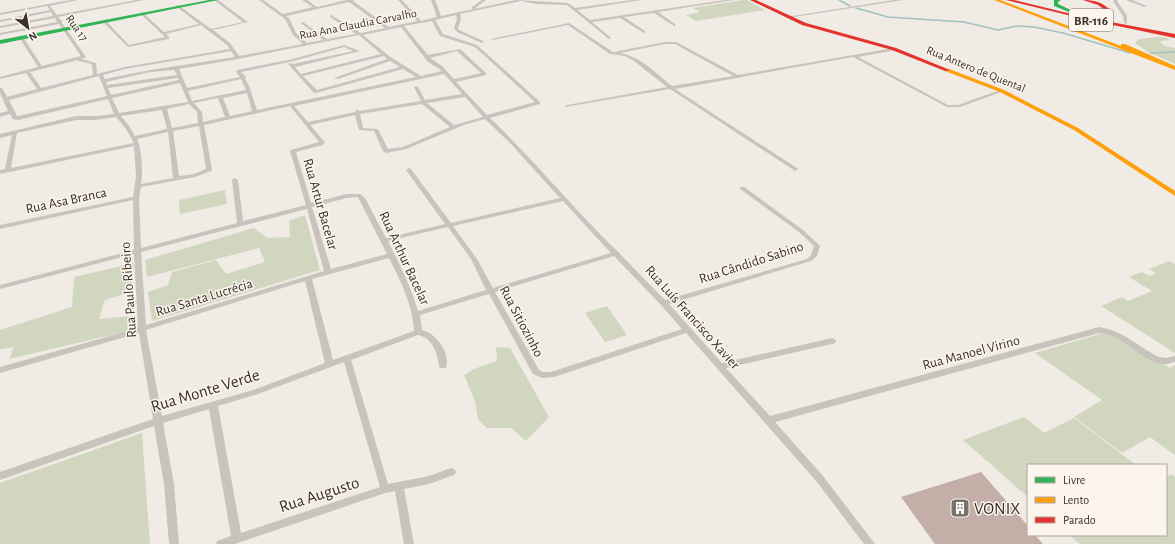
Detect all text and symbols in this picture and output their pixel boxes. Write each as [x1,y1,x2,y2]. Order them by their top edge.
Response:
street label: Rua Ana Claudia Carvalho [298,7,418,41]
north arrow [8,8,48,48]
road number: BR-116 [1069,9,1113,31]
street label: Rua 17 [64,13,90,43]
text: N [27,29,39,43]
street label: Rua Antero de Quental [924,44,1027,95]
street label: Rua Artur Bacelar [300,157,340,252]
street label: Rua Asa Branca [24,185,109,216]
street label: Rua Arthur Bacelar [376,209,432,308]
street label: Rua Cândido Sabino [697,239,805,286]
street label: Rua Paulo Ribeiro [119,241,139,338]
street label: Rua Luís Francisco Xavier [642,263,743,372]
street label: Rua Santa Lucrécia [154,276,255,319]
street label: Rua Sitiozinho [497,284,546,360]
street label: Rua Manoel Virino [921,333,1022,373]
street label: Rua Monte Verde [149,366,262,415]
legend [1027,464,1167,536]
street label: Rua Augusto [277,474,361,515]
text: Livre [1063,474,1085,486]
text: Lento [1063,494,1089,506]
building icon: VONIX [949,497,971,519]
place label: VONIX [974,500,1020,517]
text: Parado [1063,514,1096,526]

